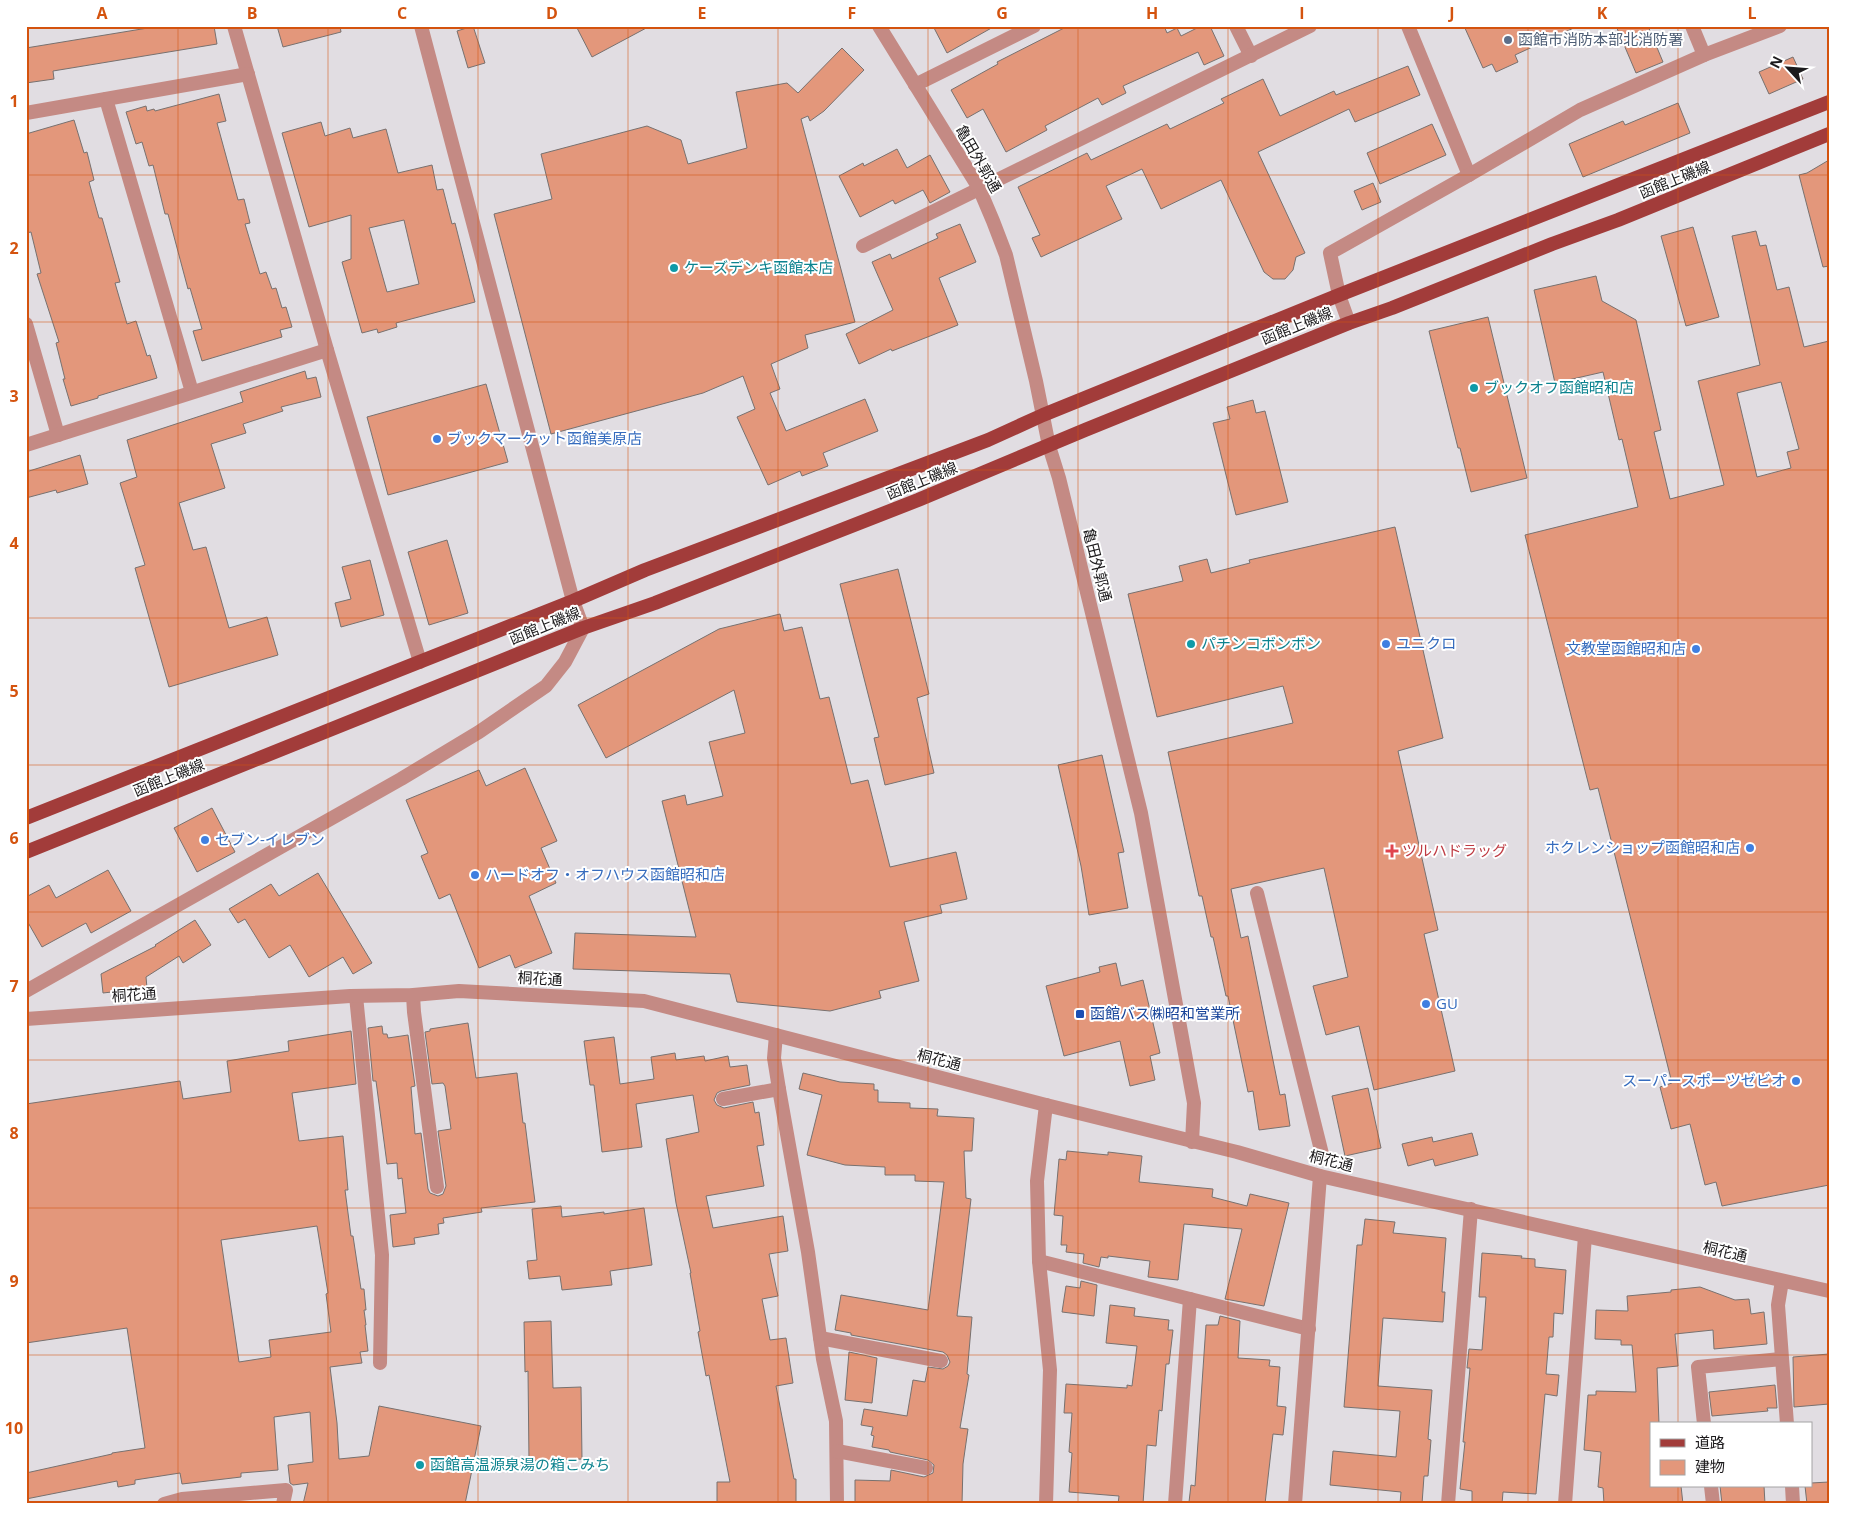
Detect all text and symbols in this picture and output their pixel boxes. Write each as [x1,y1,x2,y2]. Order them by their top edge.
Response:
text: A [96,2,108,24]
text: B [247,2,257,24]
text: C [397,2,407,24]
text: D [546,2,558,24]
text: E [698,2,707,24]
text: F [848,2,856,24]
text: G [996,2,1008,24]
text: H [1146,2,1158,24]
text: I [1299,2,1305,24]
text: J [1447,2,1455,24]
text: K [1597,2,1608,24]
text: L [1747,2,1757,24]
place label: 函館市消防本部北消防署 [1518,29,1683,49]
marker: 函館市消防本部北消防署 [1502,34,1514,46]
north arrow [1762,42,1812,92]
text: N [1765,53,1787,71]
text: 1 [9,90,19,112]
street label: 亀田外郭通 [951,121,1006,196]
street label: 函館上磯線 [1636,156,1713,202]
text: 2 [9,237,19,259]
place label: ケーズデンキ函館本店 [684,257,833,277]
marker: ケーズデンキ函館本店 [668,262,680,274]
street label: 函館上磯線 [1258,302,1335,348]
place label: ブックオフ函館昭和店 [1484,377,1634,397]
marker: ブックオフ函館昭和店 [1468,382,1480,394]
text: 3 [9,385,19,407]
place label: ブックマーケット函館美原店 [447,428,642,448]
marker: ブックマーケット函館美原店 [431,433,443,445]
street label: 函館上磯線 [883,457,960,503]
street label: 亀田外郭通 [1079,526,1117,604]
text: 4 [9,532,19,554]
street label: 函館上磯線 [506,602,583,648]
place label: パチンコボンボン [1201,633,1321,653]
place label: ユニクロ [1396,633,1456,653]
marker: パチンコボンボン [1185,638,1197,650]
marker: ユニクロ [1380,638,1392,650]
place label: 文教堂函館昭和店 [1566,638,1686,658]
marker: 文教堂函館昭和店 [1690,643,1702,655]
text: 5 [9,680,19,702]
street label: 函館上磯線 [130,754,207,800]
text: 6 [9,827,19,849]
place label: セブン-イレブン [215,829,325,849]
marker: セブン-イレブン [199,834,211,846]
place label: ホクレンショップ函館昭和店 [1545,837,1740,857]
place label: ツルハドラッグ [1402,840,1507,860]
marker: ホクレンショップ函館昭和店 [1744,842,1756,854]
marker: ツルハドラッグ [1386,845,1398,857]
place label: ハードオフ・オフハウス函館昭和店 [485,864,725,884]
marker: ハードオフ・オフハウス函館昭和店 [469,869,481,881]
street label: 桐花通 [517,967,563,989]
text: 7 [9,975,19,997]
street label: 桐花通 [111,982,157,1006]
place label: GU [1436,993,1458,1013]
marker: GU [1420,998,1432,1010]
place label: 函館バス㈱昭和営業所 [1090,1003,1240,1023]
marker: 函館バス㈱昭和営業所 [1074,1008,1086,1020]
street label: 桐花通 [915,1044,964,1074]
place label: スーパースポーツゼビオ [1622,1070,1786,1090]
marker: スーパースポーツゼビオ [1790,1075,1802,1087]
text: 8 [9,1122,19,1144]
street label: 桐花通 [1307,1145,1356,1175]
street label: 桐花通 [1701,1236,1749,1266]
text: 9 [9,1270,19,1292]
text: 10 [5,1417,23,1439]
legend [1650,1422,1812,1488]
text: 道路 [1695,1432,1725,1452]
place label: 函館高温源泉湯の箱こみち [430,1454,610,1474]
text: 建物 [1695,1456,1725,1476]
marker: 函館高温源泉湯の箱こみち [414,1459,426,1471]

